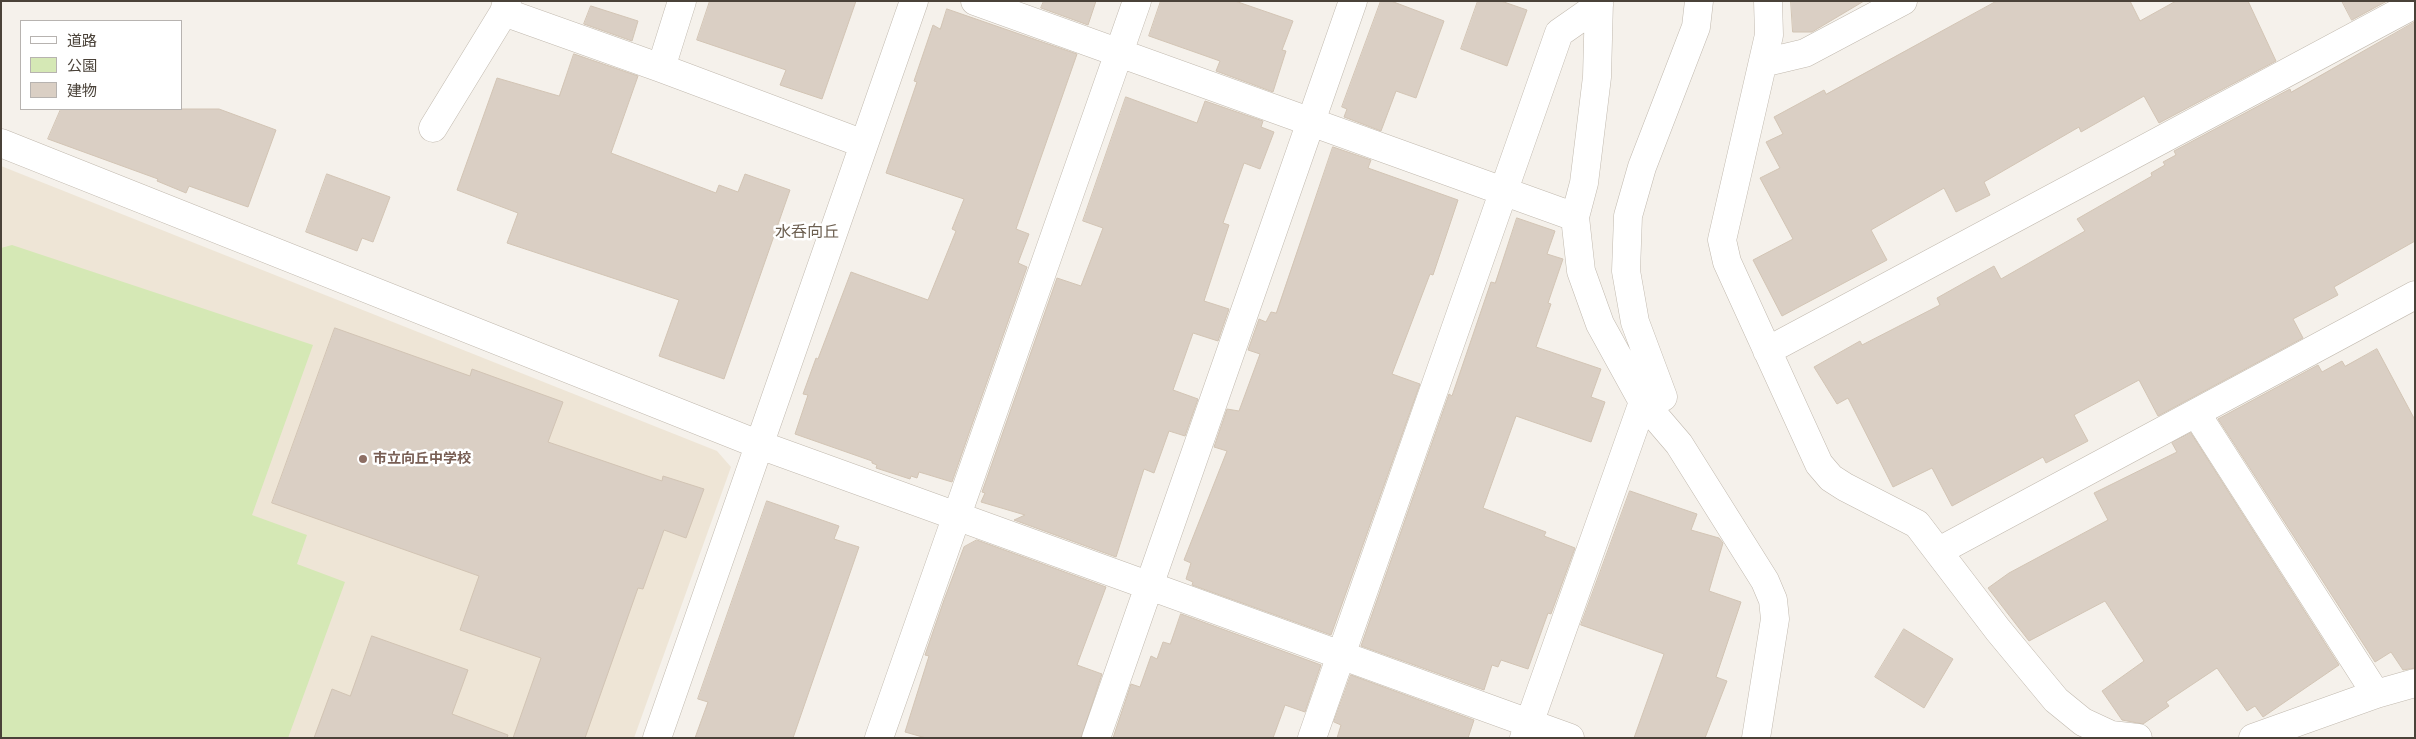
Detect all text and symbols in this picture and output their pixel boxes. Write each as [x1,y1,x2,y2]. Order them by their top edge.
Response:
legend [20,20,182,110]
text: 道路 [67,31,97,50]
text: 公園 [67,56,97,75]
text: 建物 [67,81,97,100]
district label: 水呑向丘 [775,222,839,242]
place label: 市立向丘中学校 [373,451,471,467]
marker: 市立向丘中学校 [357,453,369,465]

